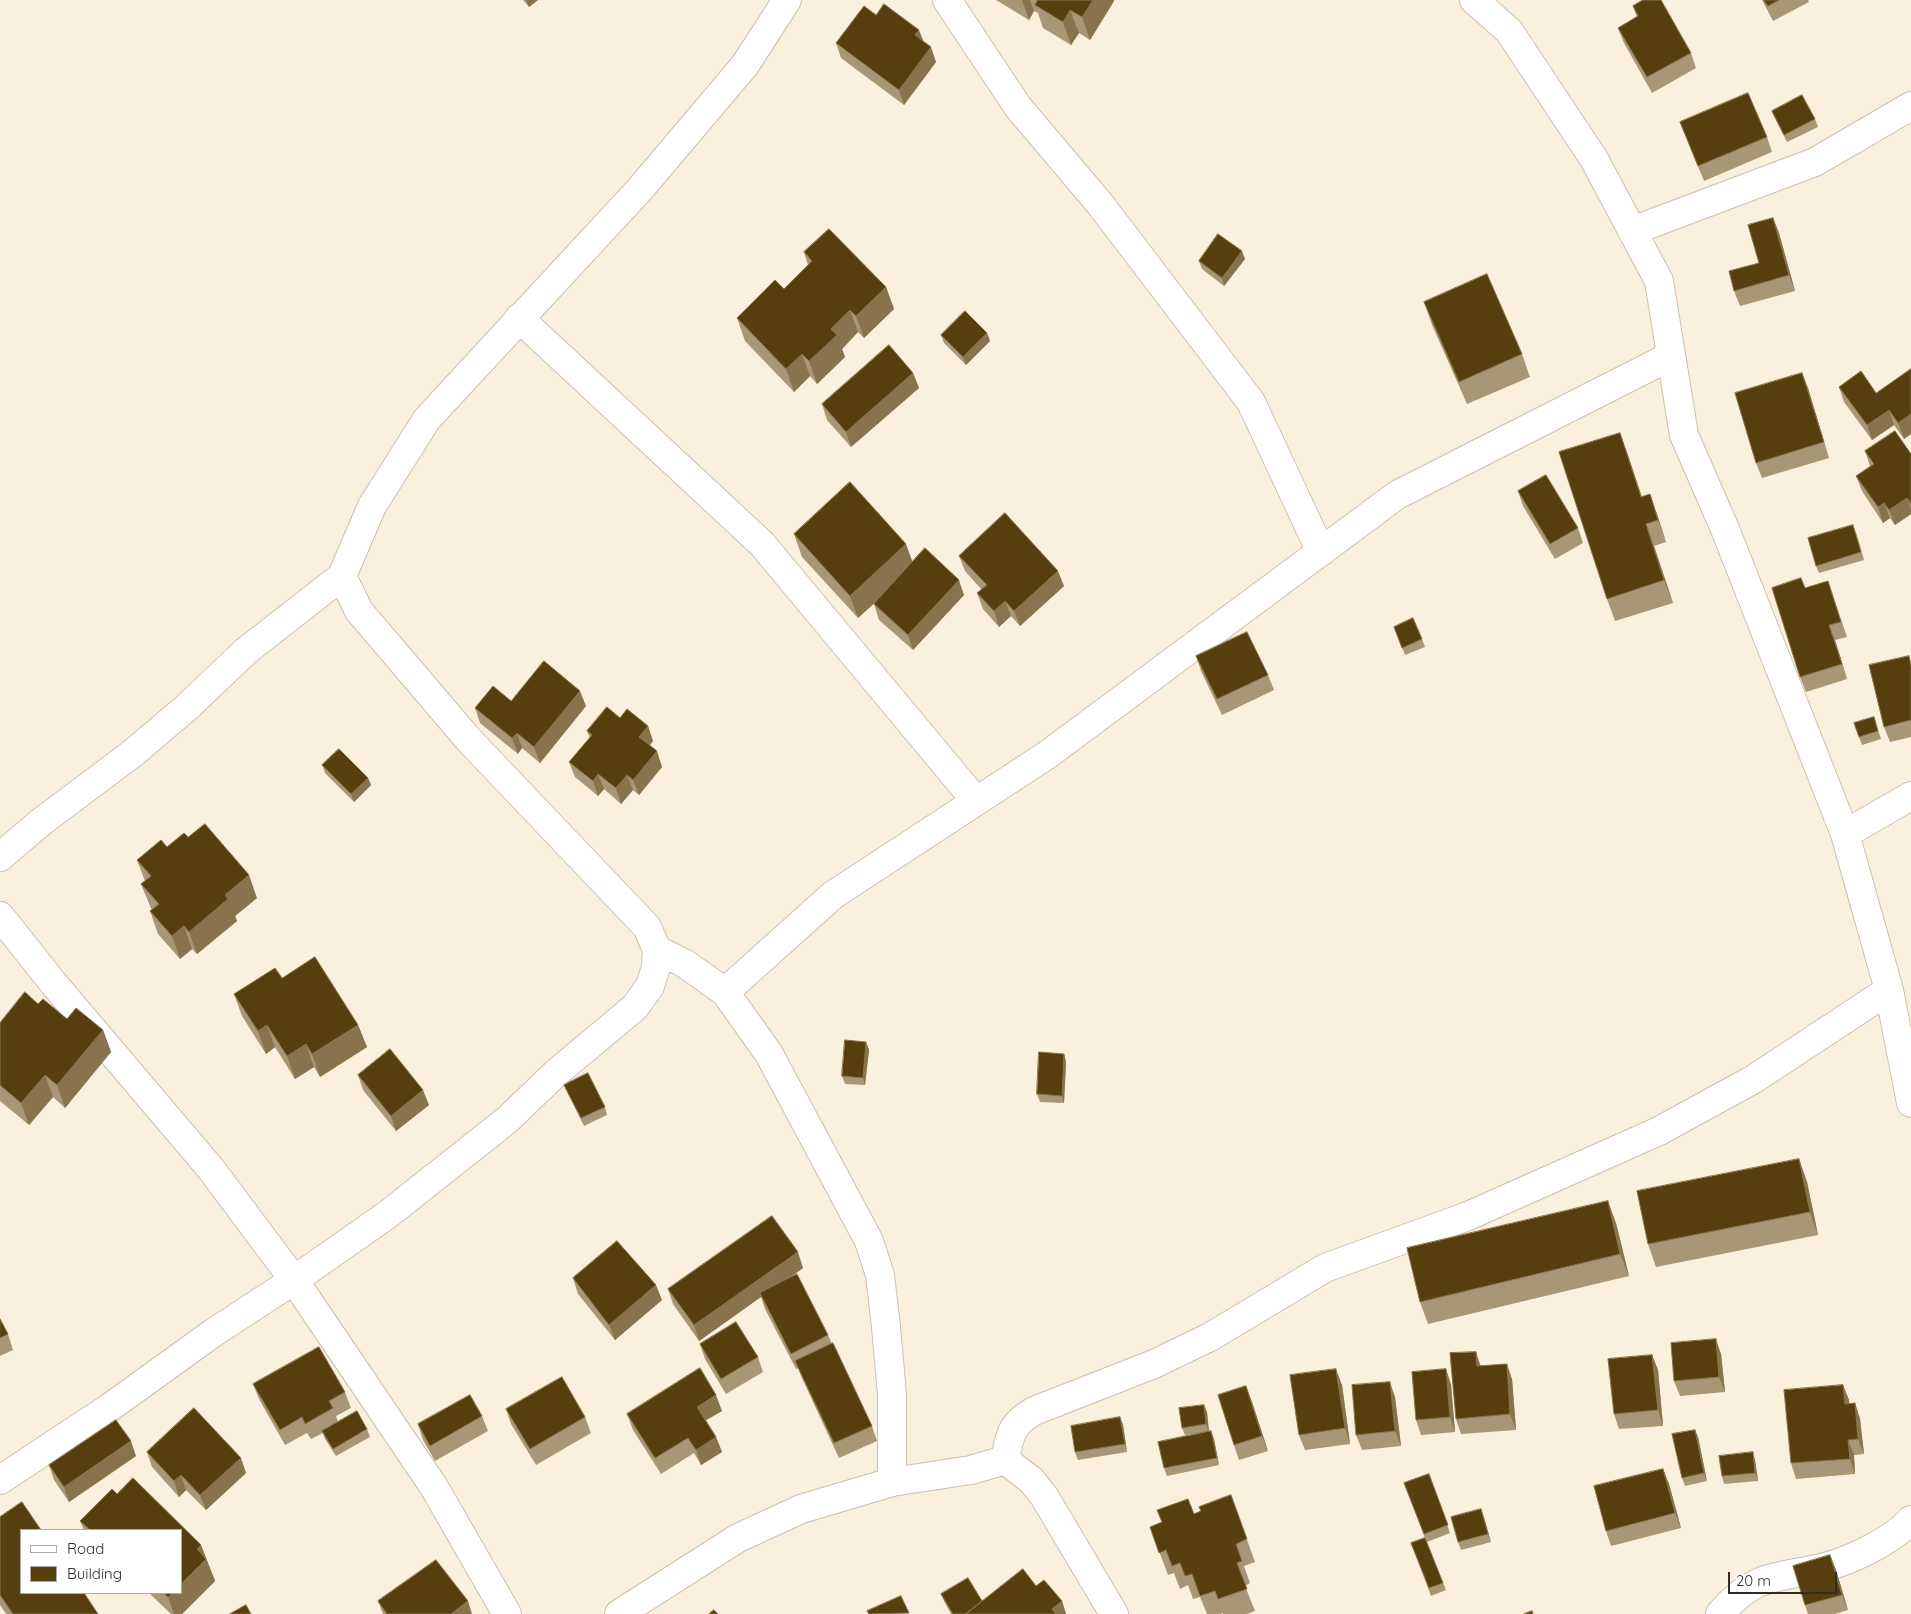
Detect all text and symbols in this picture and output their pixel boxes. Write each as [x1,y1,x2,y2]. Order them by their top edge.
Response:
legend [20,1529,182,1594]
text: Road [67,1539,104,1558]
scale bar [1731,1562,1840,1594]
text: Building [67,1564,122,1583]
text: 20 m [1736,1571,1771,1590]

